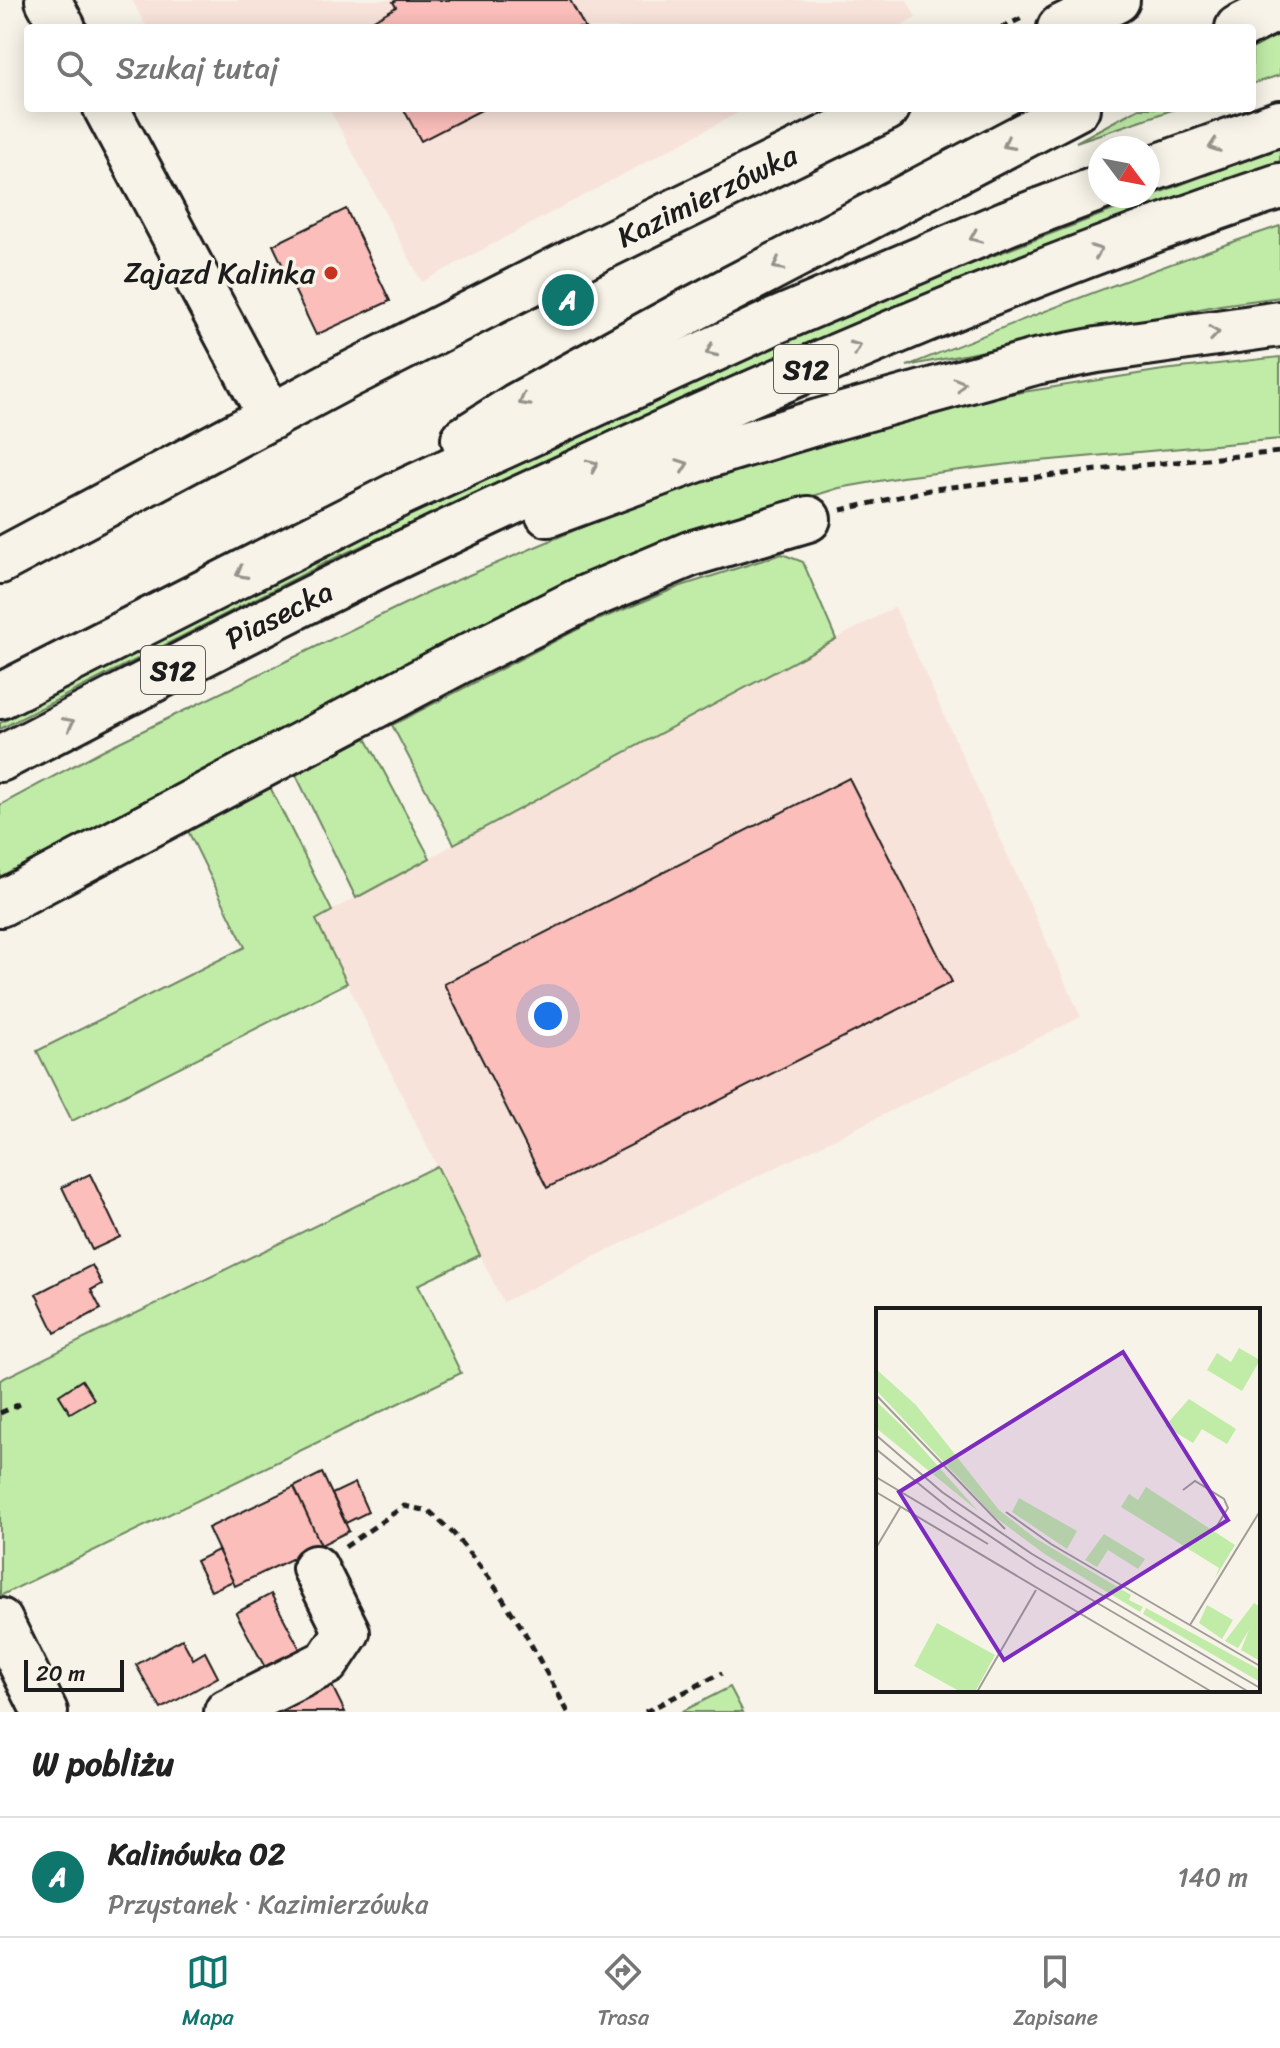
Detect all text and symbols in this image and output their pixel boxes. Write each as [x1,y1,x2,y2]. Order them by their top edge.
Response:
search box [24,24,1256,112]
text: Szukaj tutaj [116,41,279,95]
icon: search [52,46,96,90]
street label: Kazimierzówka [607,128,808,263]
one-way arrow [1002,135,1016,150]
north arrow [1088,136,1160,208]
one-way arrow [1208,136,1222,152]
one-way arrow [969,227,983,243]
one-way arrow [1089,244,1103,261]
place label: Zajazd Kalinka [124,246,316,300]
one-way arrow [771,255,786,270]
marker: Zajazd Kalinka [322,264,340,282]
pin: A [542,270,594,330]
one-way arrow [1207,325,1221,342]
one-way arrow [705,341,719,357]
one-way arrow [848,341,862,357]
road number: S12 [774,345,838,393]
one-way arrow [952,377,966,393]
one-way arrow [518,391,533,407]
one-way arrow [675,458,689,474]
one-way arrow [585,459,599,475]
one-way arrow [234,564,249,579]
street label: Piasecka [215,565,343,665]
road number: S12 [141,646,205,694]
one-way arrow [61,717,76,733]
your location [528,996,568,1036]
inset map [876,1308,1260,1692]
text: 20 m [36,1654,85,1693]
scale bar [24,1656,124,1692]
text: W pobliżu [32,1734,174,1794]
text: Kalinówka 02 [108,1827,285,1881]
text: A [49,1854,67,1900]
text: 140 m [1177,1854,1248,1900]
text: Przystanek · Kazimierzówka [108,1881,428,1927]
tab: Mapa [182,1950,234,2037]
tab: Trasa [598,1950,649,2037]
tab: Zapisane [1013,1950,1098,2037]

